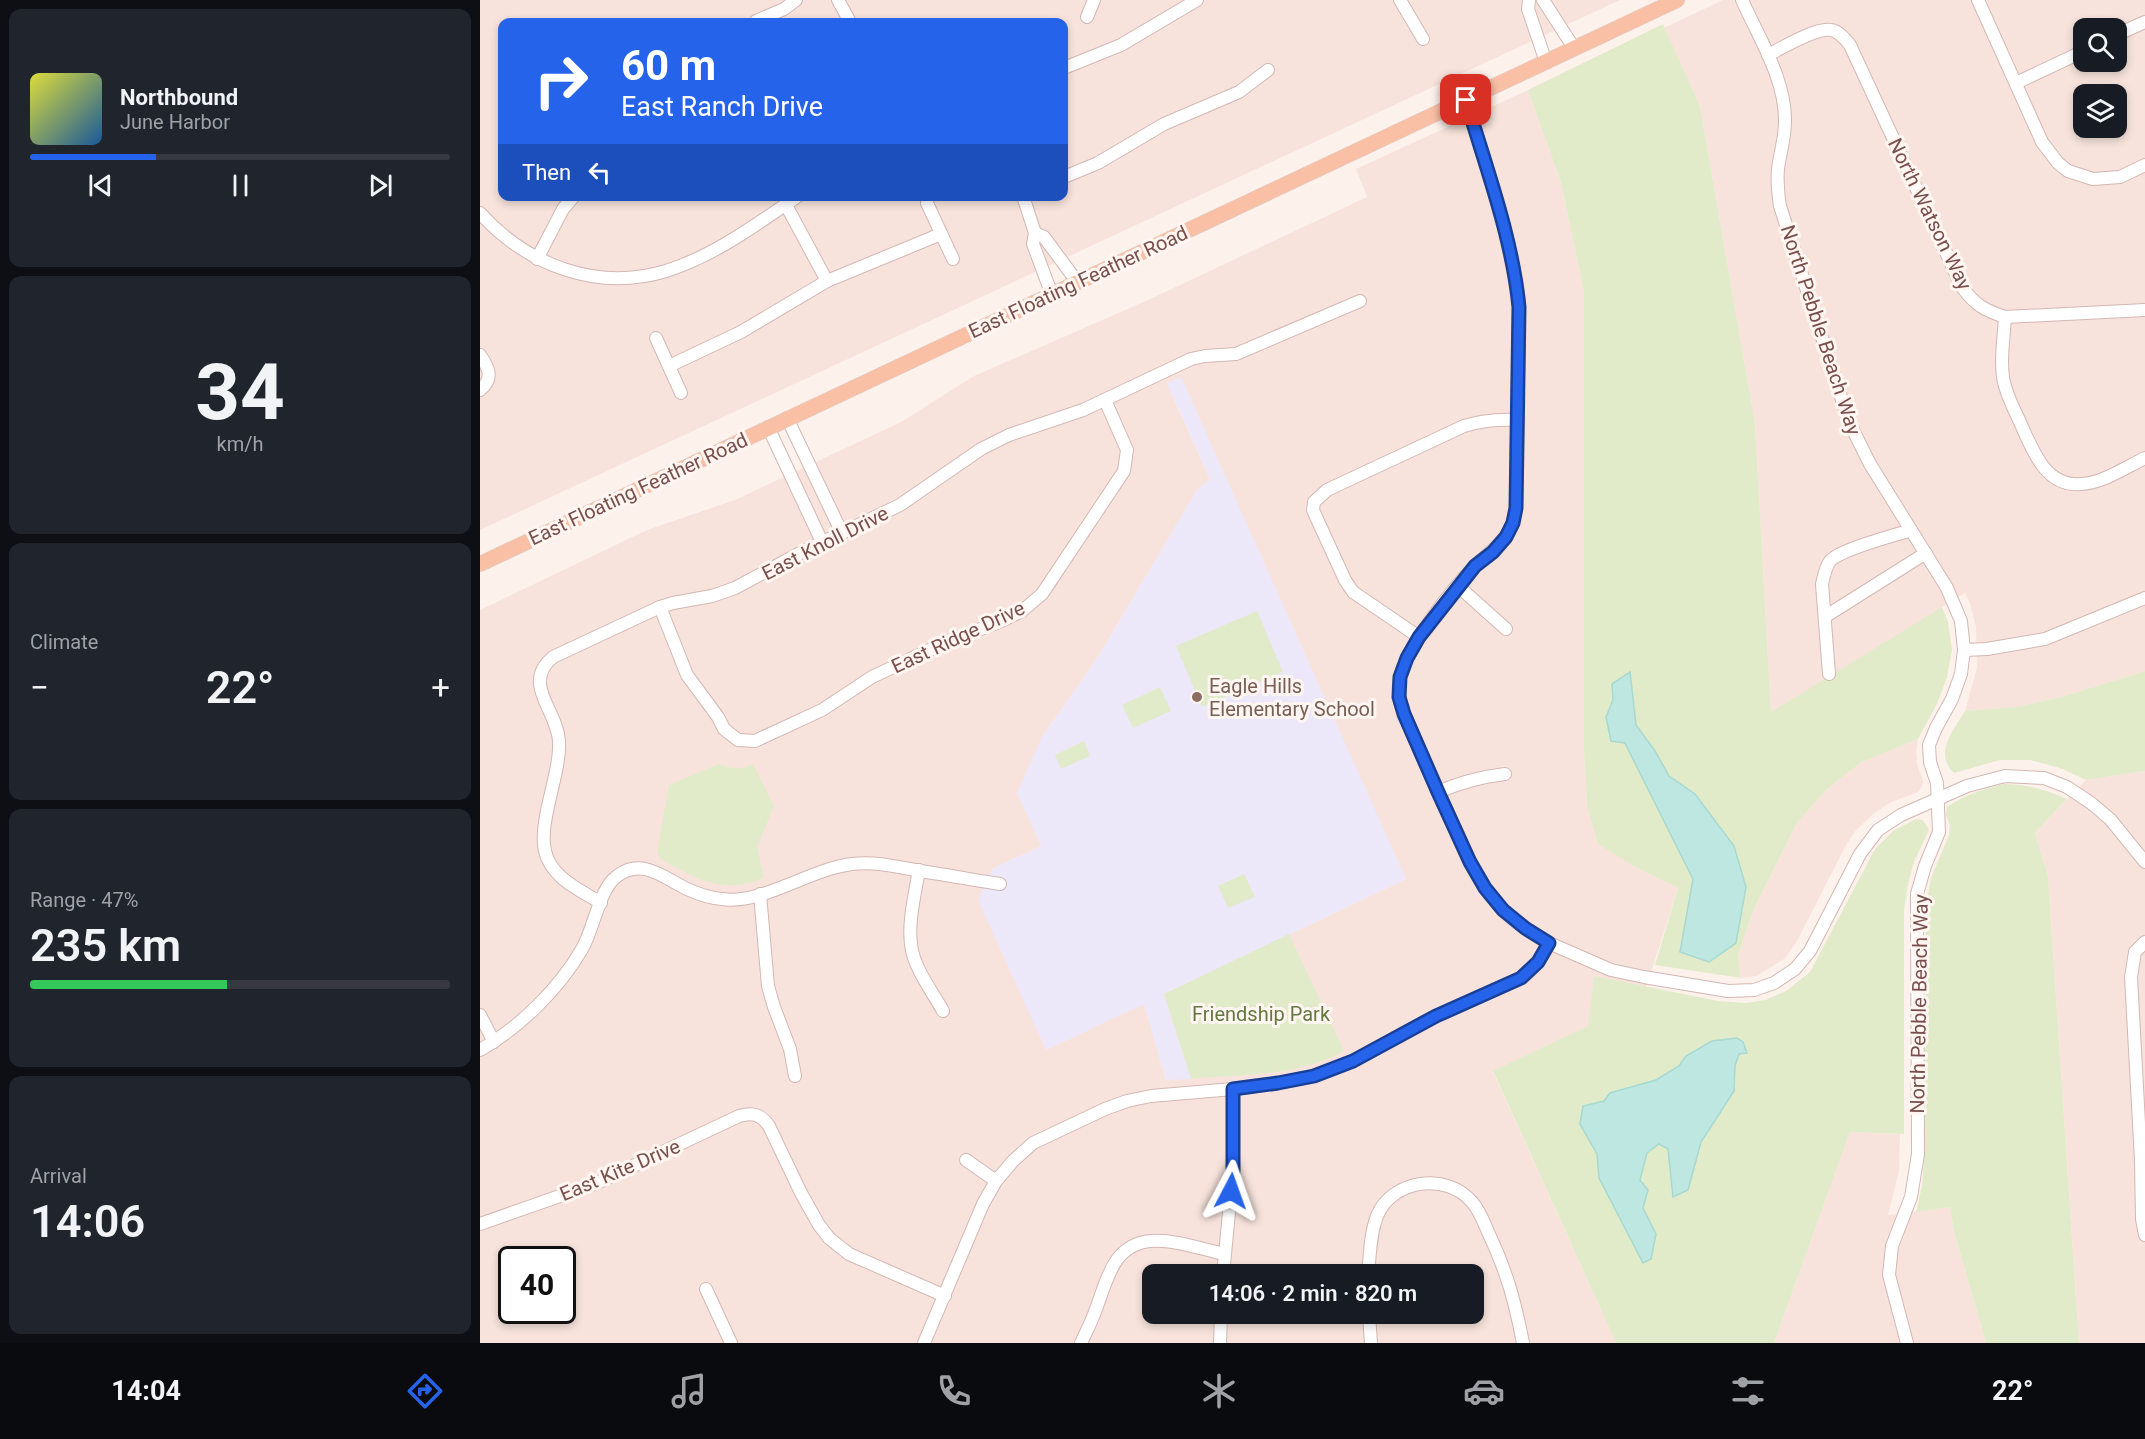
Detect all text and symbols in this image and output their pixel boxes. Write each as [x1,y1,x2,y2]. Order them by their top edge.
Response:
map controls [2073,18,2127,138]
button: search [2073,18,2127,72]
text: 60 m [621,41,716,90]
icon: right [522,42,600,120]
pin [1440,74,1491,125]
icon: arrive [1449,83,1482,116]
button: layers [2073,84,2127,138]
text: Northbound [120,85,238,110]
text: East Ranch Drive [621,91,823,123]
text: June Harbor [120,110,230,134]
street label: North Watson Way [1883,134,1977,294]
icon: left [583,156,616,189]
text: Then [522,160,571,185]
icon: previous [84,169,117,202]
icon: pause [224,169,257,202]
icon: next [364,169,397,202]
street label: East Floating Feather Road [965,221,1191,343]
street label: North Pebble Beach Way [1776,222,1866,439]
text: 34 [195,347,285,438]
street label: East Floating Feather Road [525,428,751,550]
text: km/h [217,432,263,456]
street label: East Knoll Drive [758,501,892,585]
street label: East Ridge Drive [888,596,1028,678]
text: Climate [30,630,98,654]
text: 22° [206,661,274,714]
text: − [30,668,49,707]
text: + [431,668,450,707]
place label: Eagle Hills Elementary School [1209,674,1375,721]
marker: Eagle Hills Elementary School [1190,690,1204,704]
text: Range · 47% [30,888,138,912]
street label: North Pebble Beach Way [1905,894,1933,1114]
text: 235 km [30,919,181,972]
park label: Friendship Park [1192,1002,1331,1026]
street label: East Kite Drive [556,1134,684,1206]
position arrow [1199,1159,1263,1223]
text: Arrival [30,1164,87,1188]
text: 14:06 [30,1195,145,1248]
speed limit sign: 40 [498,1246,576,1324]
text: 14:06 · 2 min · 820 m [1209,1281,1417,1306]
icon: directions [404,1370,446,1412]
icon: music [668,1370,710,1412]
icon: phone [933,1370,975,1412]
icon: climate [1198,1370,1240,1412]
icon: car [1463,1370,1505,1412]
icon: filters [1727,1370,1769,1412]
text: 14:04 [111,1375,181,1407]
text: 22° [1992,1375,2034,1407]

